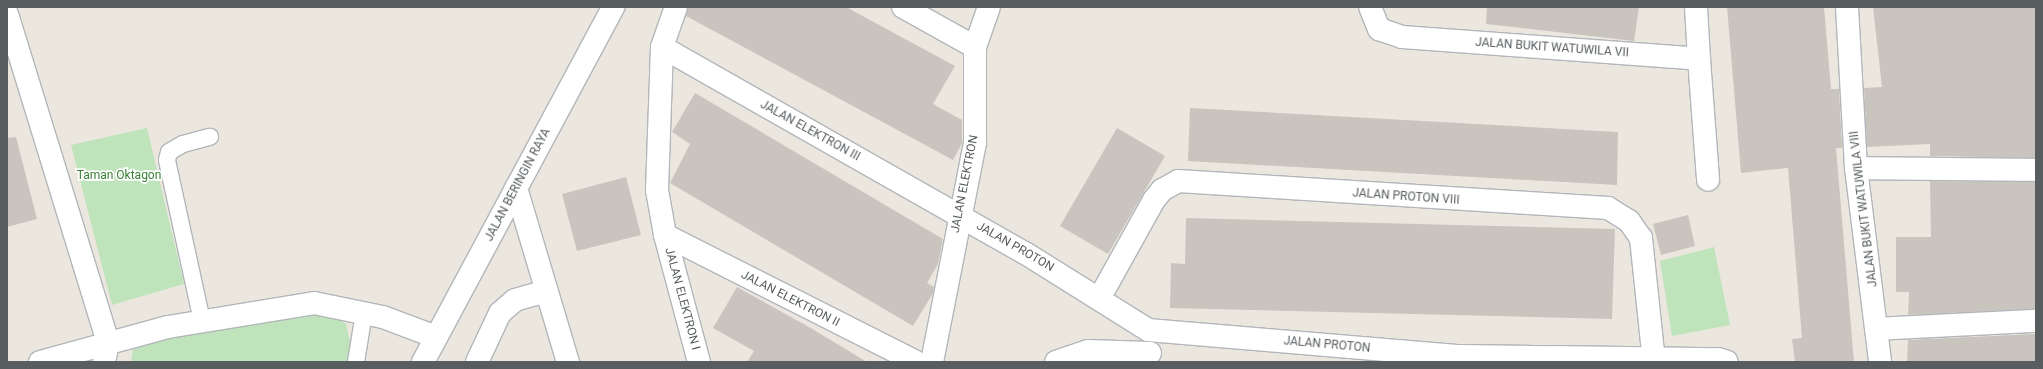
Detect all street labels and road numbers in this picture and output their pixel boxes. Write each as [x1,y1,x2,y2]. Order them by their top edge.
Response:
street label: JALAN BUKIT WATUWILA VII [1475,35,1629,61]
street label: JALAN ELEKTRON III [758,98,862,164]
street label: JALAN BERINGIN RAYA [482,126,554,244]
street label: JALAN BUKIT WATUWILA VIII [1847,130,1881,288]
street label: JALAN ELEKTRON [948,134,982,234]
street label: JALAN PROTON VIII [1352,186,1460,208]
street label: JALAN PROTON [974,219,1056,275]
street label: JALAN ELEKTRON I [661,246,703,352]
street label: JALAN ELEKTRON II [738,268,842,330]
street label: JALAN PROTON [1283,334,1371,356]

